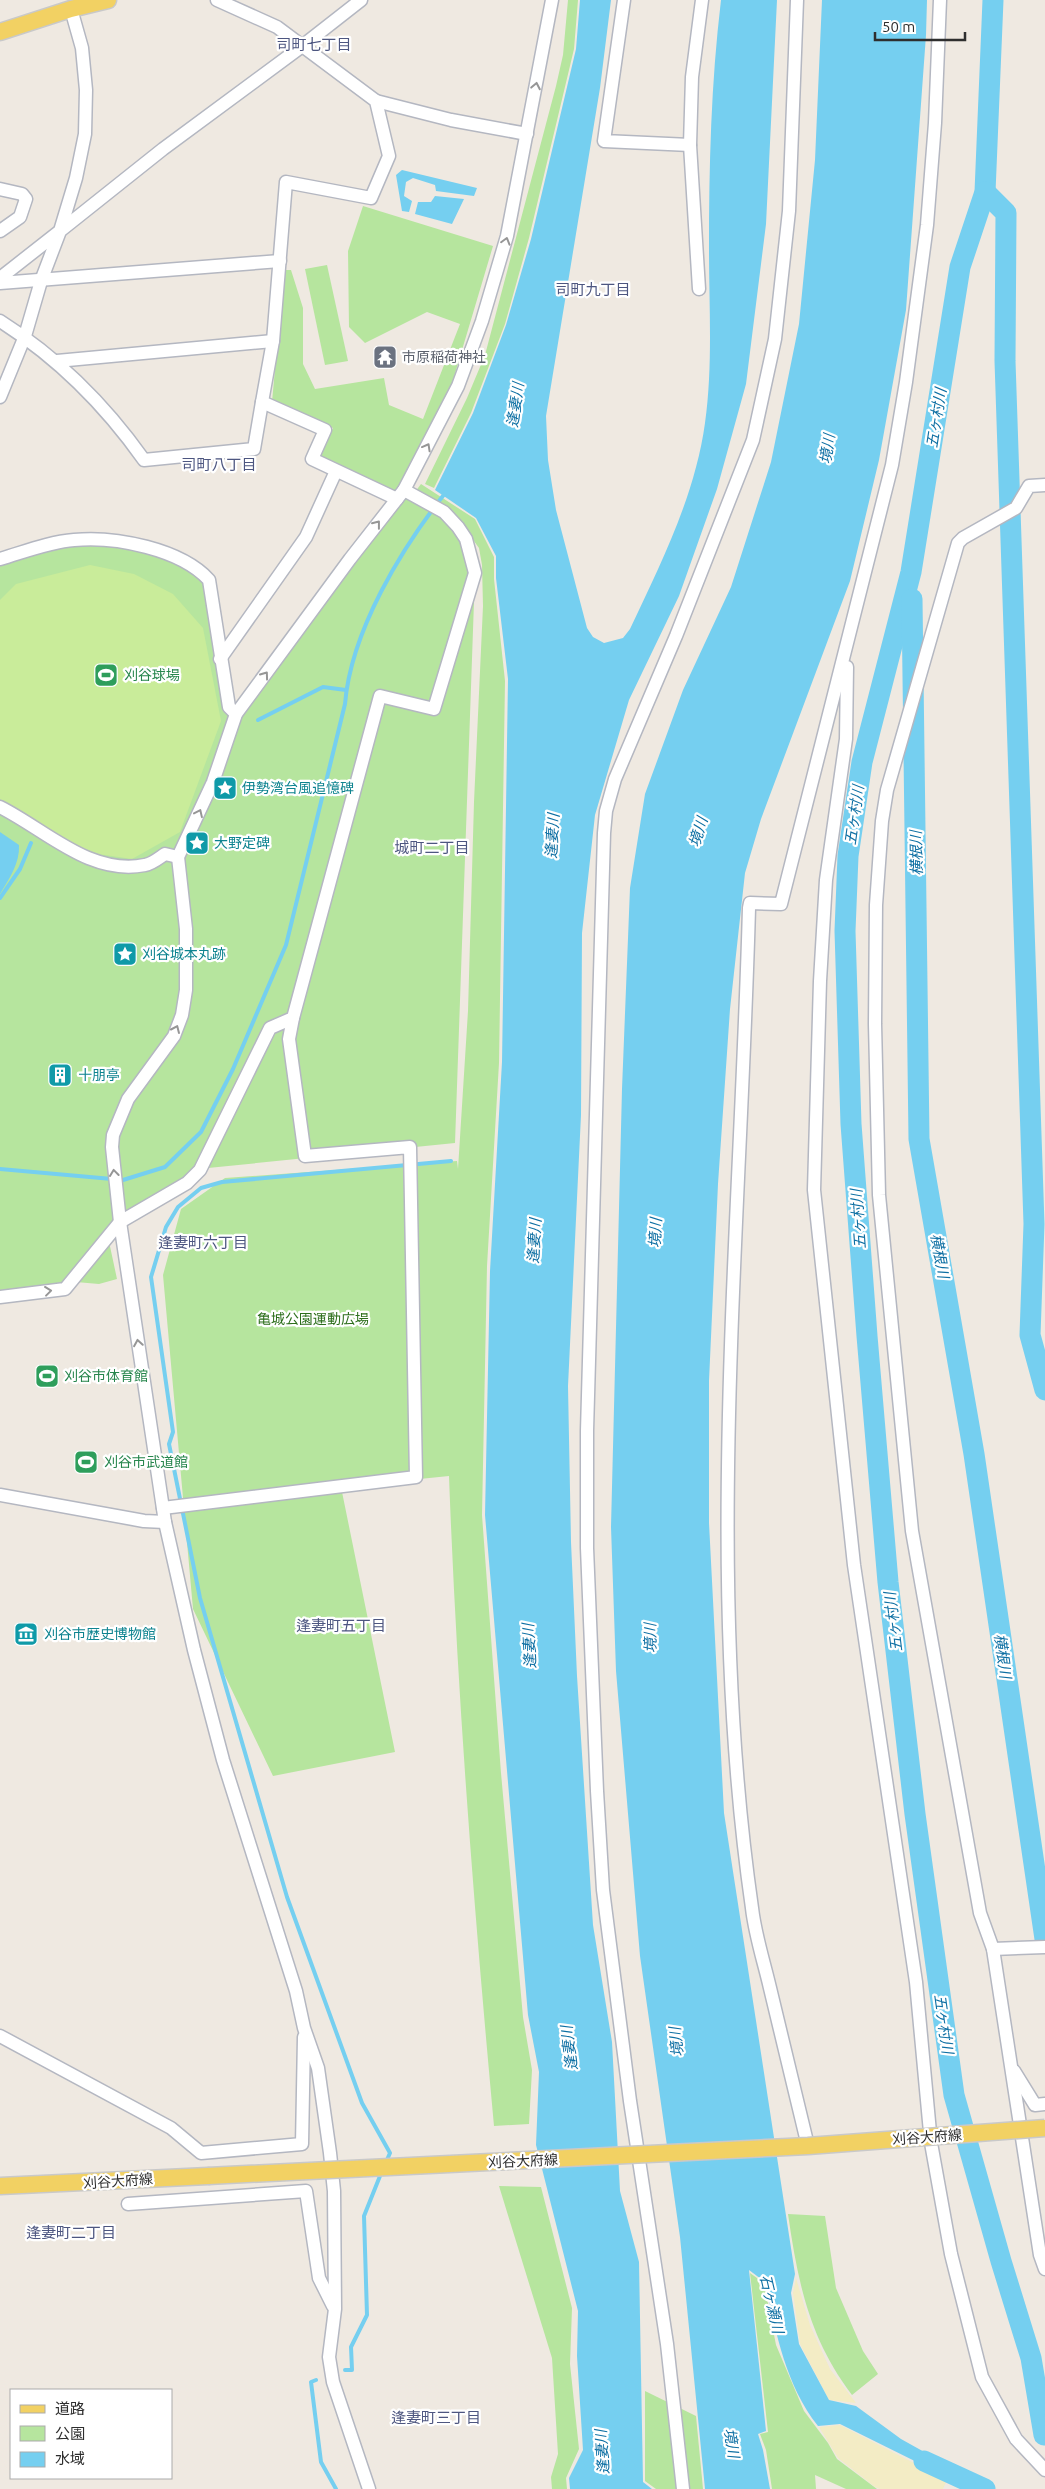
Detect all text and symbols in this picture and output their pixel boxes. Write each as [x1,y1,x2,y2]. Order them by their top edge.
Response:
scale bar [875,10,965,42]
text: 50 m [882,18,915,35]
district label: 司町七丁目 [276,36,352,53]
one-way arrow [531,81,541,90]
one-way arrow [500,238,510,246]
district label: 司町九丁目 [555,281,631,298]
temple icon: 市原稲荷神社 [372,344,398,370]
place label: 市原稲荷神社 [402,349,486,365]
water label: 逢妻川 [503,380,527,428]
water label: 五ヶ村川 [923,385,949,449]
water label: 境川 [816,431,838,465]
one-way arrow [421,443,431,452]
district label: 司町八丁目 [181,456,257,473]
one-way arrow [372,521,381,530]
sports icon: 刈谷球場 [93,662,119,688]
place label: 刈谷球場 [124,667,180,683]
one-way arrow [259,671,268,681]
place icon: 伊勢湾台風追憶碑 [212,775,238,801]
place label: 伊勢湾台風追憶碑 [242,780,354,796]
water label: 五ヶ村川 [841,782,867,846]
one-way arrow [192,809,203,818]
water label: 逢妻川 [542,811,562,859]
water label: 境川 [685,813,711,849]
water label: 横根川 [907,828,925,876]
place icon: 大野定碑 [184,830,210,856]
place label: 大野定碑 [214,835,270,851]
district label: 城町二丁目 [394,839,470,856]
place icon: 刈谷城本丸跡 [112,941,138,967]
place label: 刈谷城本丸跡 [142,946,226,962]
one-way arrow [170,1025,181,1034]
building icon: 十朋亭 [47,1062,73,1088]
place label: 十朋亭 [78,1067,120,1083]
one-way arrow [109,1169,120,1177]
water label: 五ヶ村川 [847,1186,869,1250]
water label: 逢妻川 [524,1216,544,1264]
water label: 境川 [646,1216,664,1248]
water label: 横根川 [928,1232,953,1282]
district label: 逢妻町六丁目 [158,1234,248,1251]
one-way arrow [45,1286,53,1297]
park label: 亀城公園運動広場 [257,1311,369,1327]
one-way arrow [134,1338,144,1347]
sports icon: 刈谷市体育館 [34,1363,60,1389]
place label: 刈谷市体育館 [64,1368,148,1384]
sports icon: 刈谷市武道館 [73,1449,99,1475]
place label: 刈谷市武道館 [104,1454,188,1470]
water label: 五ヶ村川 [881,1589,905,1653]
district label: 逢妻町五丁目 [296,1617,386,1634]
museum icon: 刈谷市歴史博物館 [13,1621,39,1647]
water label: 逢妻川 [519,1621,539,1669]
water label: 境川 [641,1621,659,1653]
place label: 刈谷市歴史博物館 [44,1626,156,1642]
water label: 横根川 [991,1633,1015,1681]
water label: 五ヶ村川 [931,1993,957,2057]
water label: 逢妻川 [558,2023,580,2071]
water label: 境川 [666,2024,686,2058]
street label: 刈谷大府線 [892,2127,962,2147]
street label: 刈谷大府線 [488,2151,558,2171]
street label: 刈谷大府線 [83,2171,153,2191]
district label: 逢妻町二丁目 [26,2224,116,2241]
water label: 石ヶ瀬川 [757,2273,787,2337]
legend [10,2389,172,2479]
text: 道路 [55,2400,85,2417]
district label: 逢妻町三丁目 [391,2409,481,2426]
text: 公園 [55,2425,85,2442]
water label: 逢妻川 [592,2427,612,2475]
water label: 境川 [721,2427,743,2461]
text: 水域 [55,2450,85,2467]

